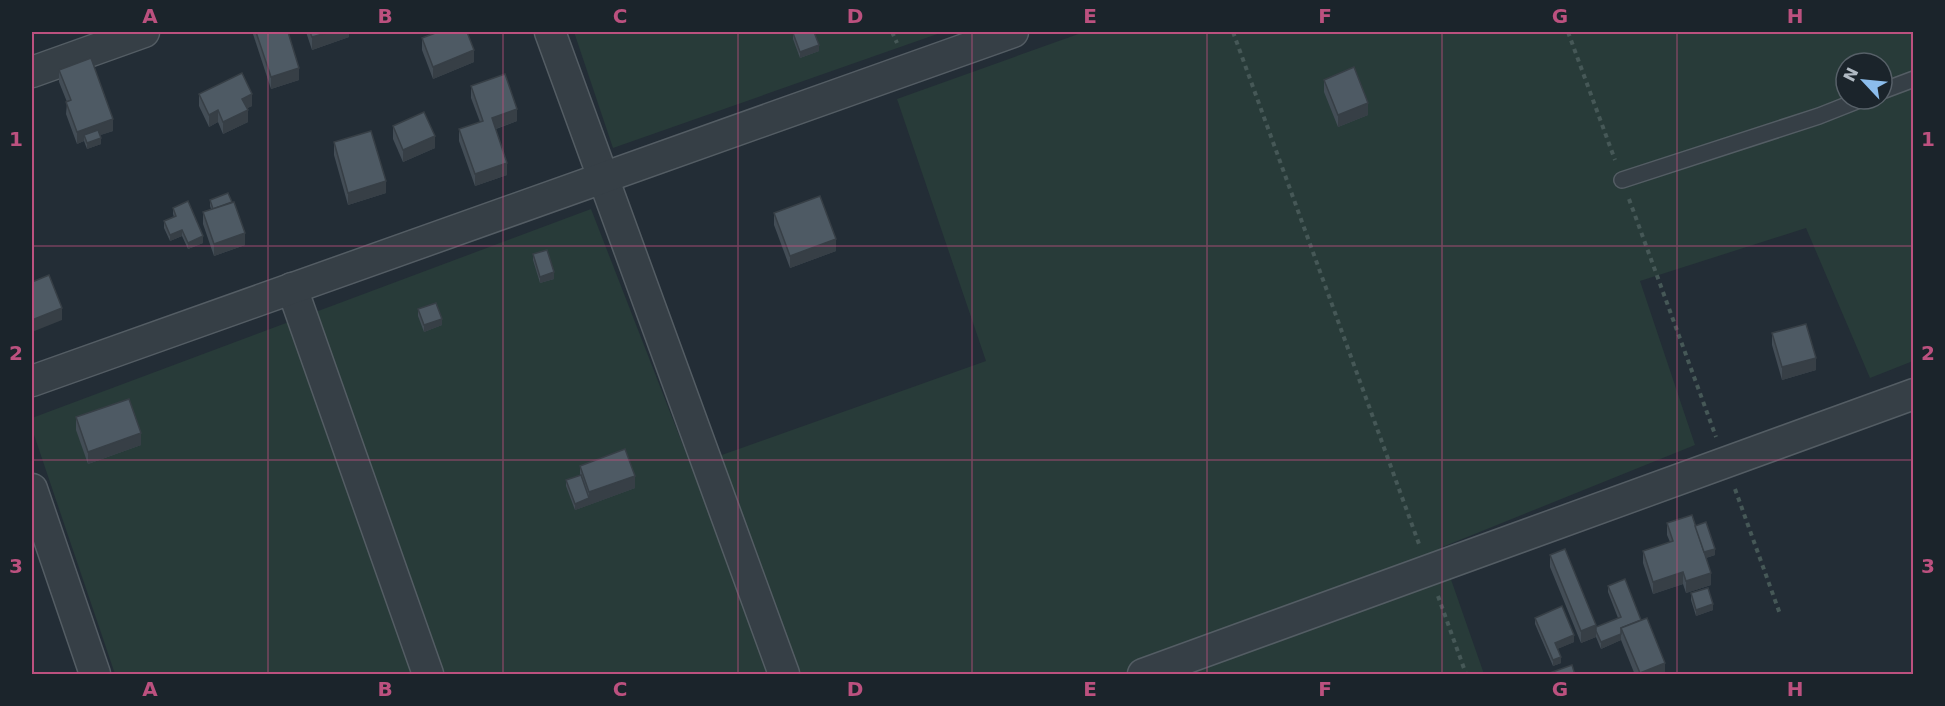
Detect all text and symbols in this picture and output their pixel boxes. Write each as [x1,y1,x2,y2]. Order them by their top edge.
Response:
text: A [142,4,158,28]
text: B [377,4,393,28]
text: C [613,4,627,28]
text: D [847,4,863,28]
text: E [1083,4,1097,28]
text: F [1318,4,1332,28]
text: G [1552,4,1568,28]
text: H [1787,4,1803,28]
north arrow [1834,51,1894,111]
text: N [1839,64,1862,85]
text: 1 [9,127,23,151]
text: 1 [1921,127,1935,151]
text: 2 [9,341,23,365]
text: 2 [1921,341,1935,365]
text: 3 [9,554,23,578]
text: 3 [1921,554,1935,578]
text: A [142,677,158,701]
text: B [377,677,393,701]
text: C [613,677,627,701]
text: D [847,677,863,701]
text: E [1083,677,1097,701]
text: F [1318,677,1332,701]
text: G [1552,677,1568,701]
text: H [1787,677,1803,701]

